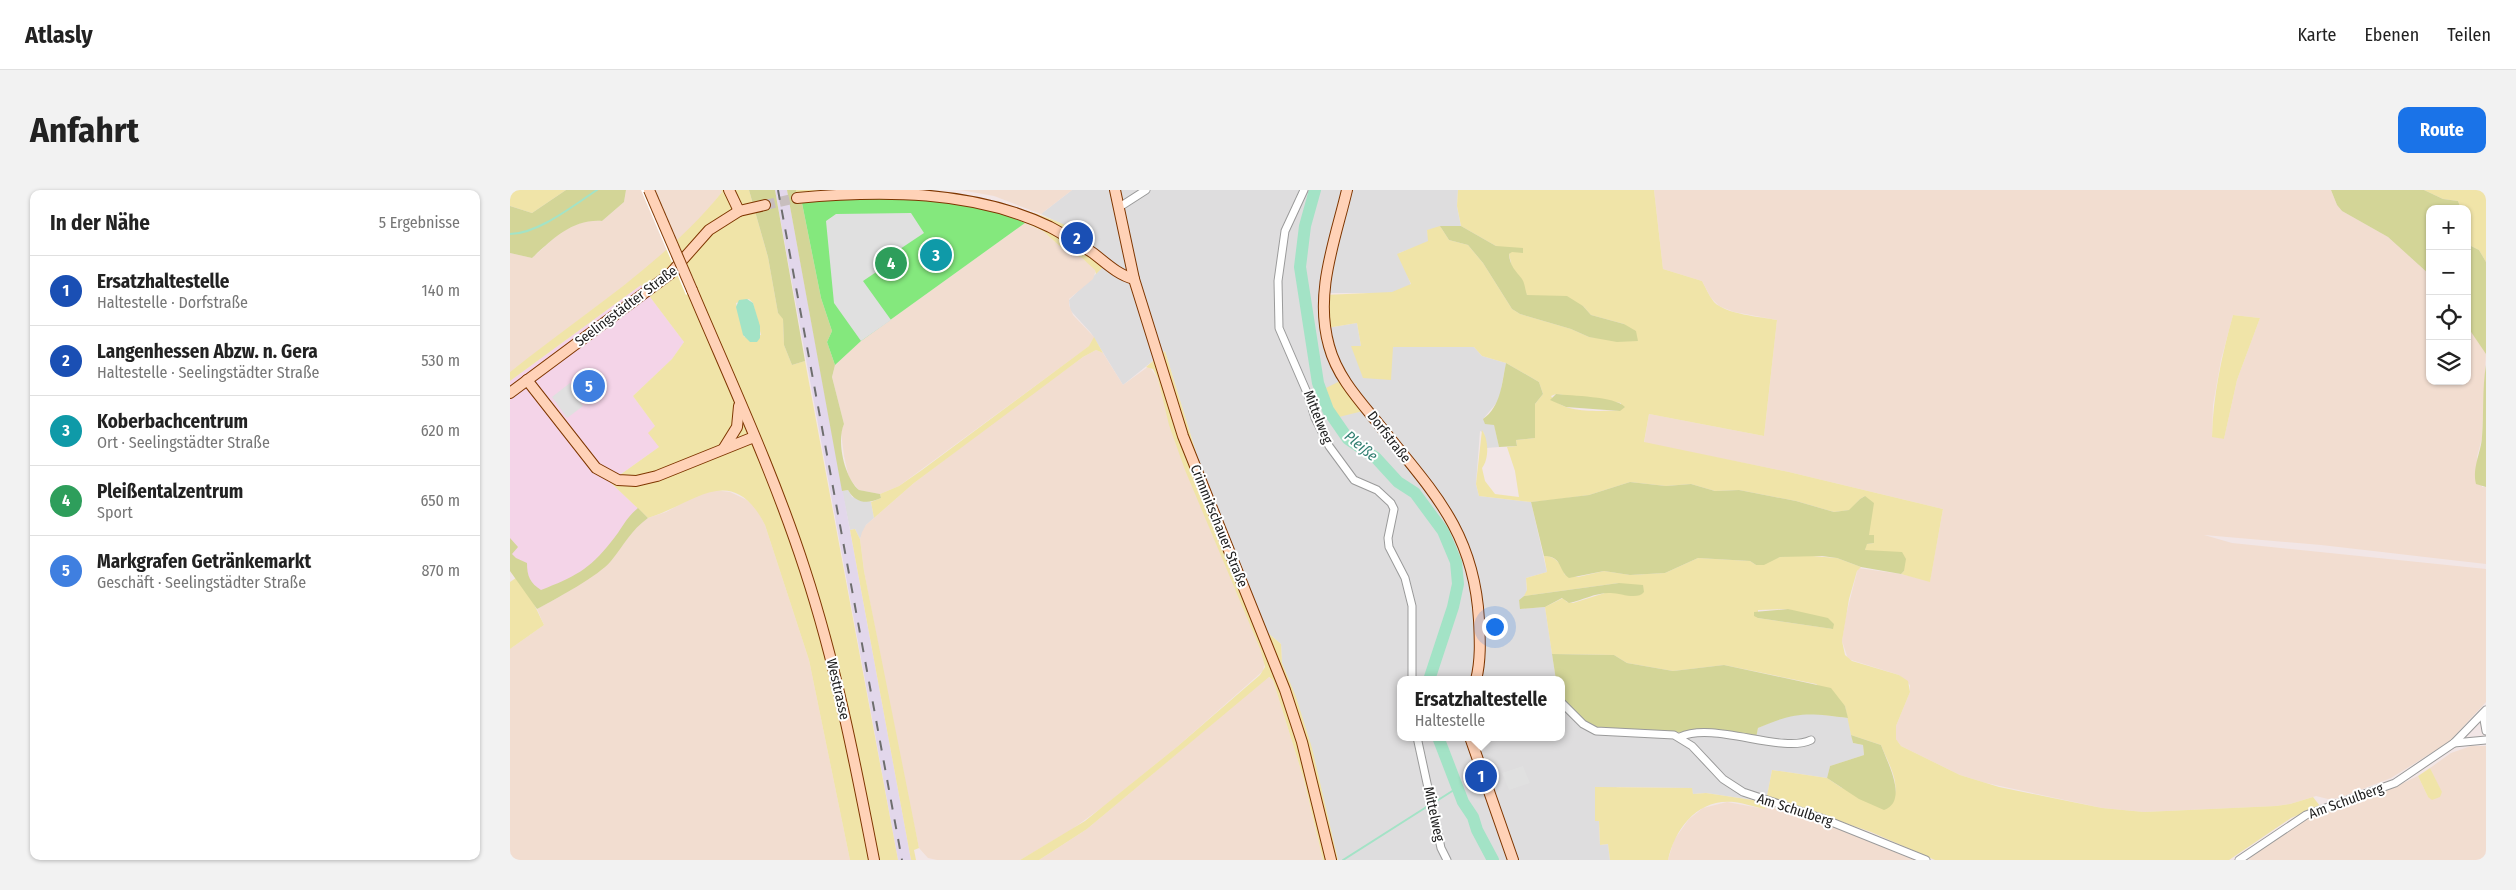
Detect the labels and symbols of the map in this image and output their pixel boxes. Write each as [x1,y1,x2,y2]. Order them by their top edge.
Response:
pin: 2 [1061,219,1093,257]
pin: 3 [920,236,952,274]
pin: 4 [875,244,907,282]
street label: Seelingstädter Straße [572,262,680,350]
pin: 5 [573,367,605,405]
street label: Mittelweg [1300,388,1336,446]
street label: Dorfstraße [1364,408,1414,466]
water label: Pleiße [1341,427,1381,465]
street label: Crimmitschauer Straße [1187,462,1251,590]
your location [1482,614,1508,640]
street label: Westtrasse [823,657,853,721]
pin: 1 [1465,757,1497,795]
street label: Am Schulberg [2306,779,2386,822]
street label: Mittelweg [1420,785,1448,843]
street label: Am Schulberg [1755,790,1835,830]

